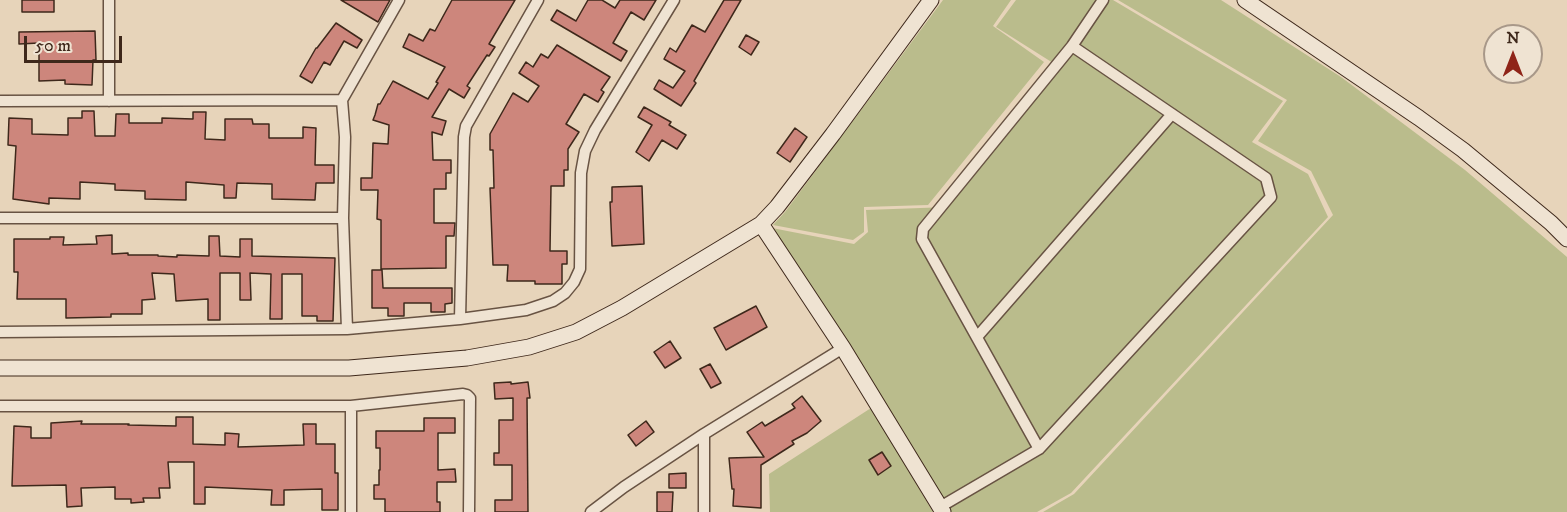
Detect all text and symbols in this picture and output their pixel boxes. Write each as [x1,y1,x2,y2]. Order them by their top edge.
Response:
scale bar [27,24,124,62]
north arrow [1483,24,1543,84]
text: N [1506,28,1520,48]
text: 50 m [35,35,71,57]

